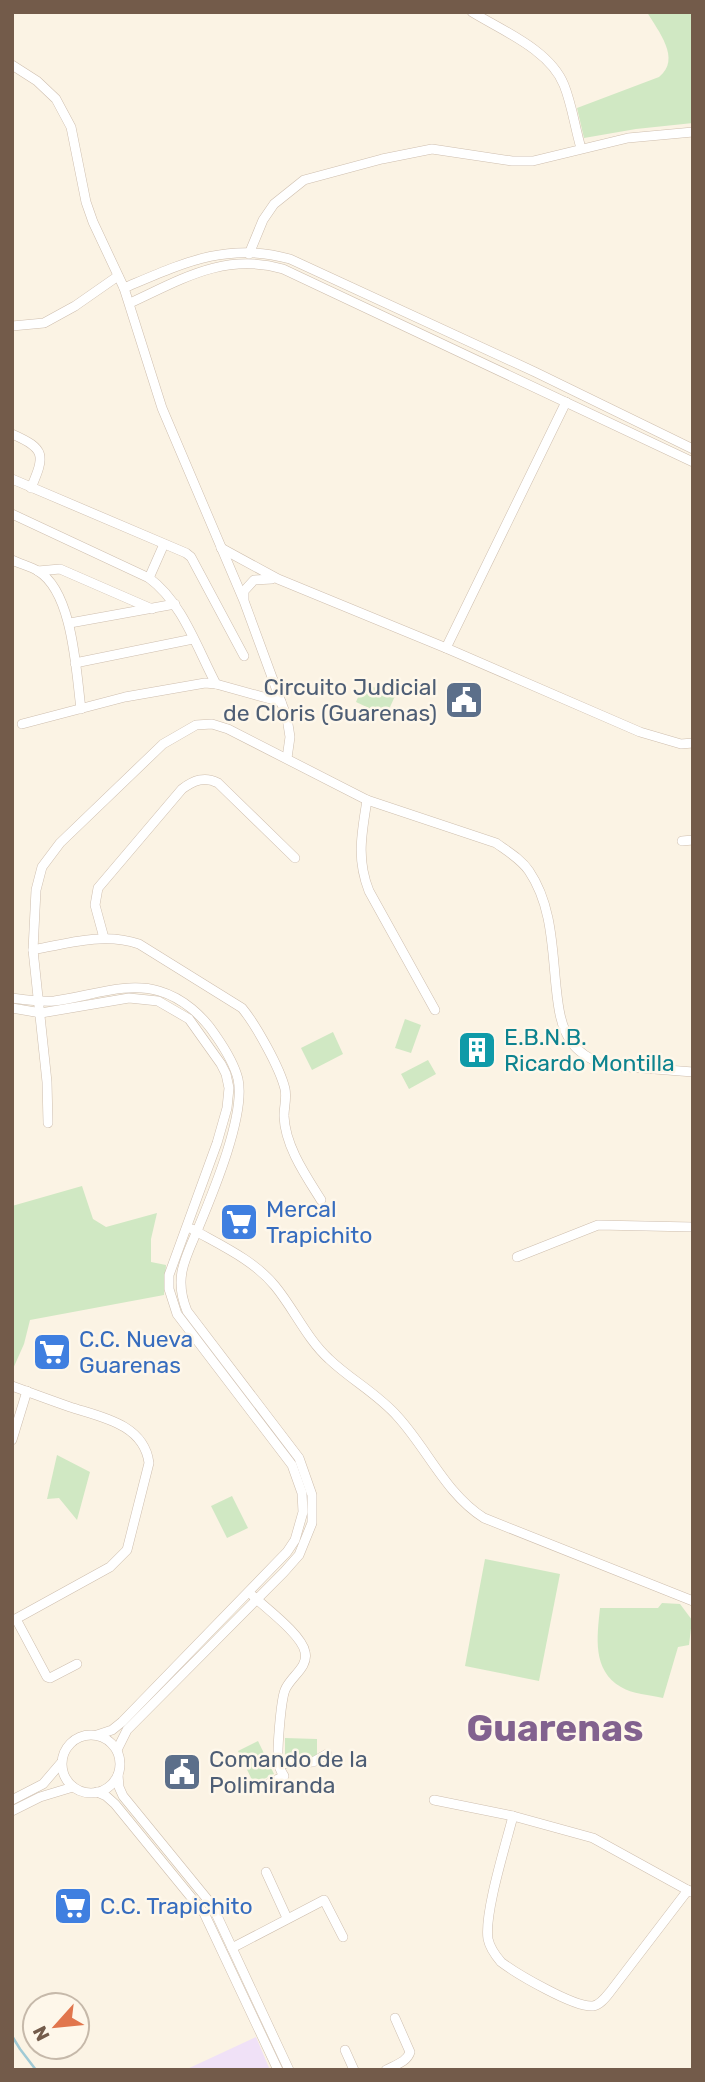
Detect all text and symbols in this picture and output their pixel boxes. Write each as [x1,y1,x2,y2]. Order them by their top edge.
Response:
place label: Circuito Judicial de Cloris (Guarenas) [223,673,437,727]
public building icon: Circuito Judicial de Cloris (Guarenas) [443,679,485,721]
place label: E.B.N.B. Ricardo Montilla [504,1023,675,1077]
building icon: E.B.N.B. Ricardo Montilla [456,1029,498,1071]
place label: Mercal Trapichito [266,1195,372,1249]
supermarket icon: Mercal Trapichito [218,1201,260,1243]
place label: C.C. Nueva Guarenas [79,1325,193,1379]
supermarket icon: C.C. Nueva Guarenas [31,1331,73,1373]
district label: Guarenas [467,1706,643,1750]
place label: Comando de la Polimiranda [209,1745,368,1799]
public building icon: Comando de la Polimiranda [161,1751,203,1793]
supermarket icon: C.C. Trapichito [52,1885,94,1927]
place label: C.C. Trapichito [100,1892,253,1920]
north arrow [21,1991,91,2061]
text: N [28,2022,55,2045]

